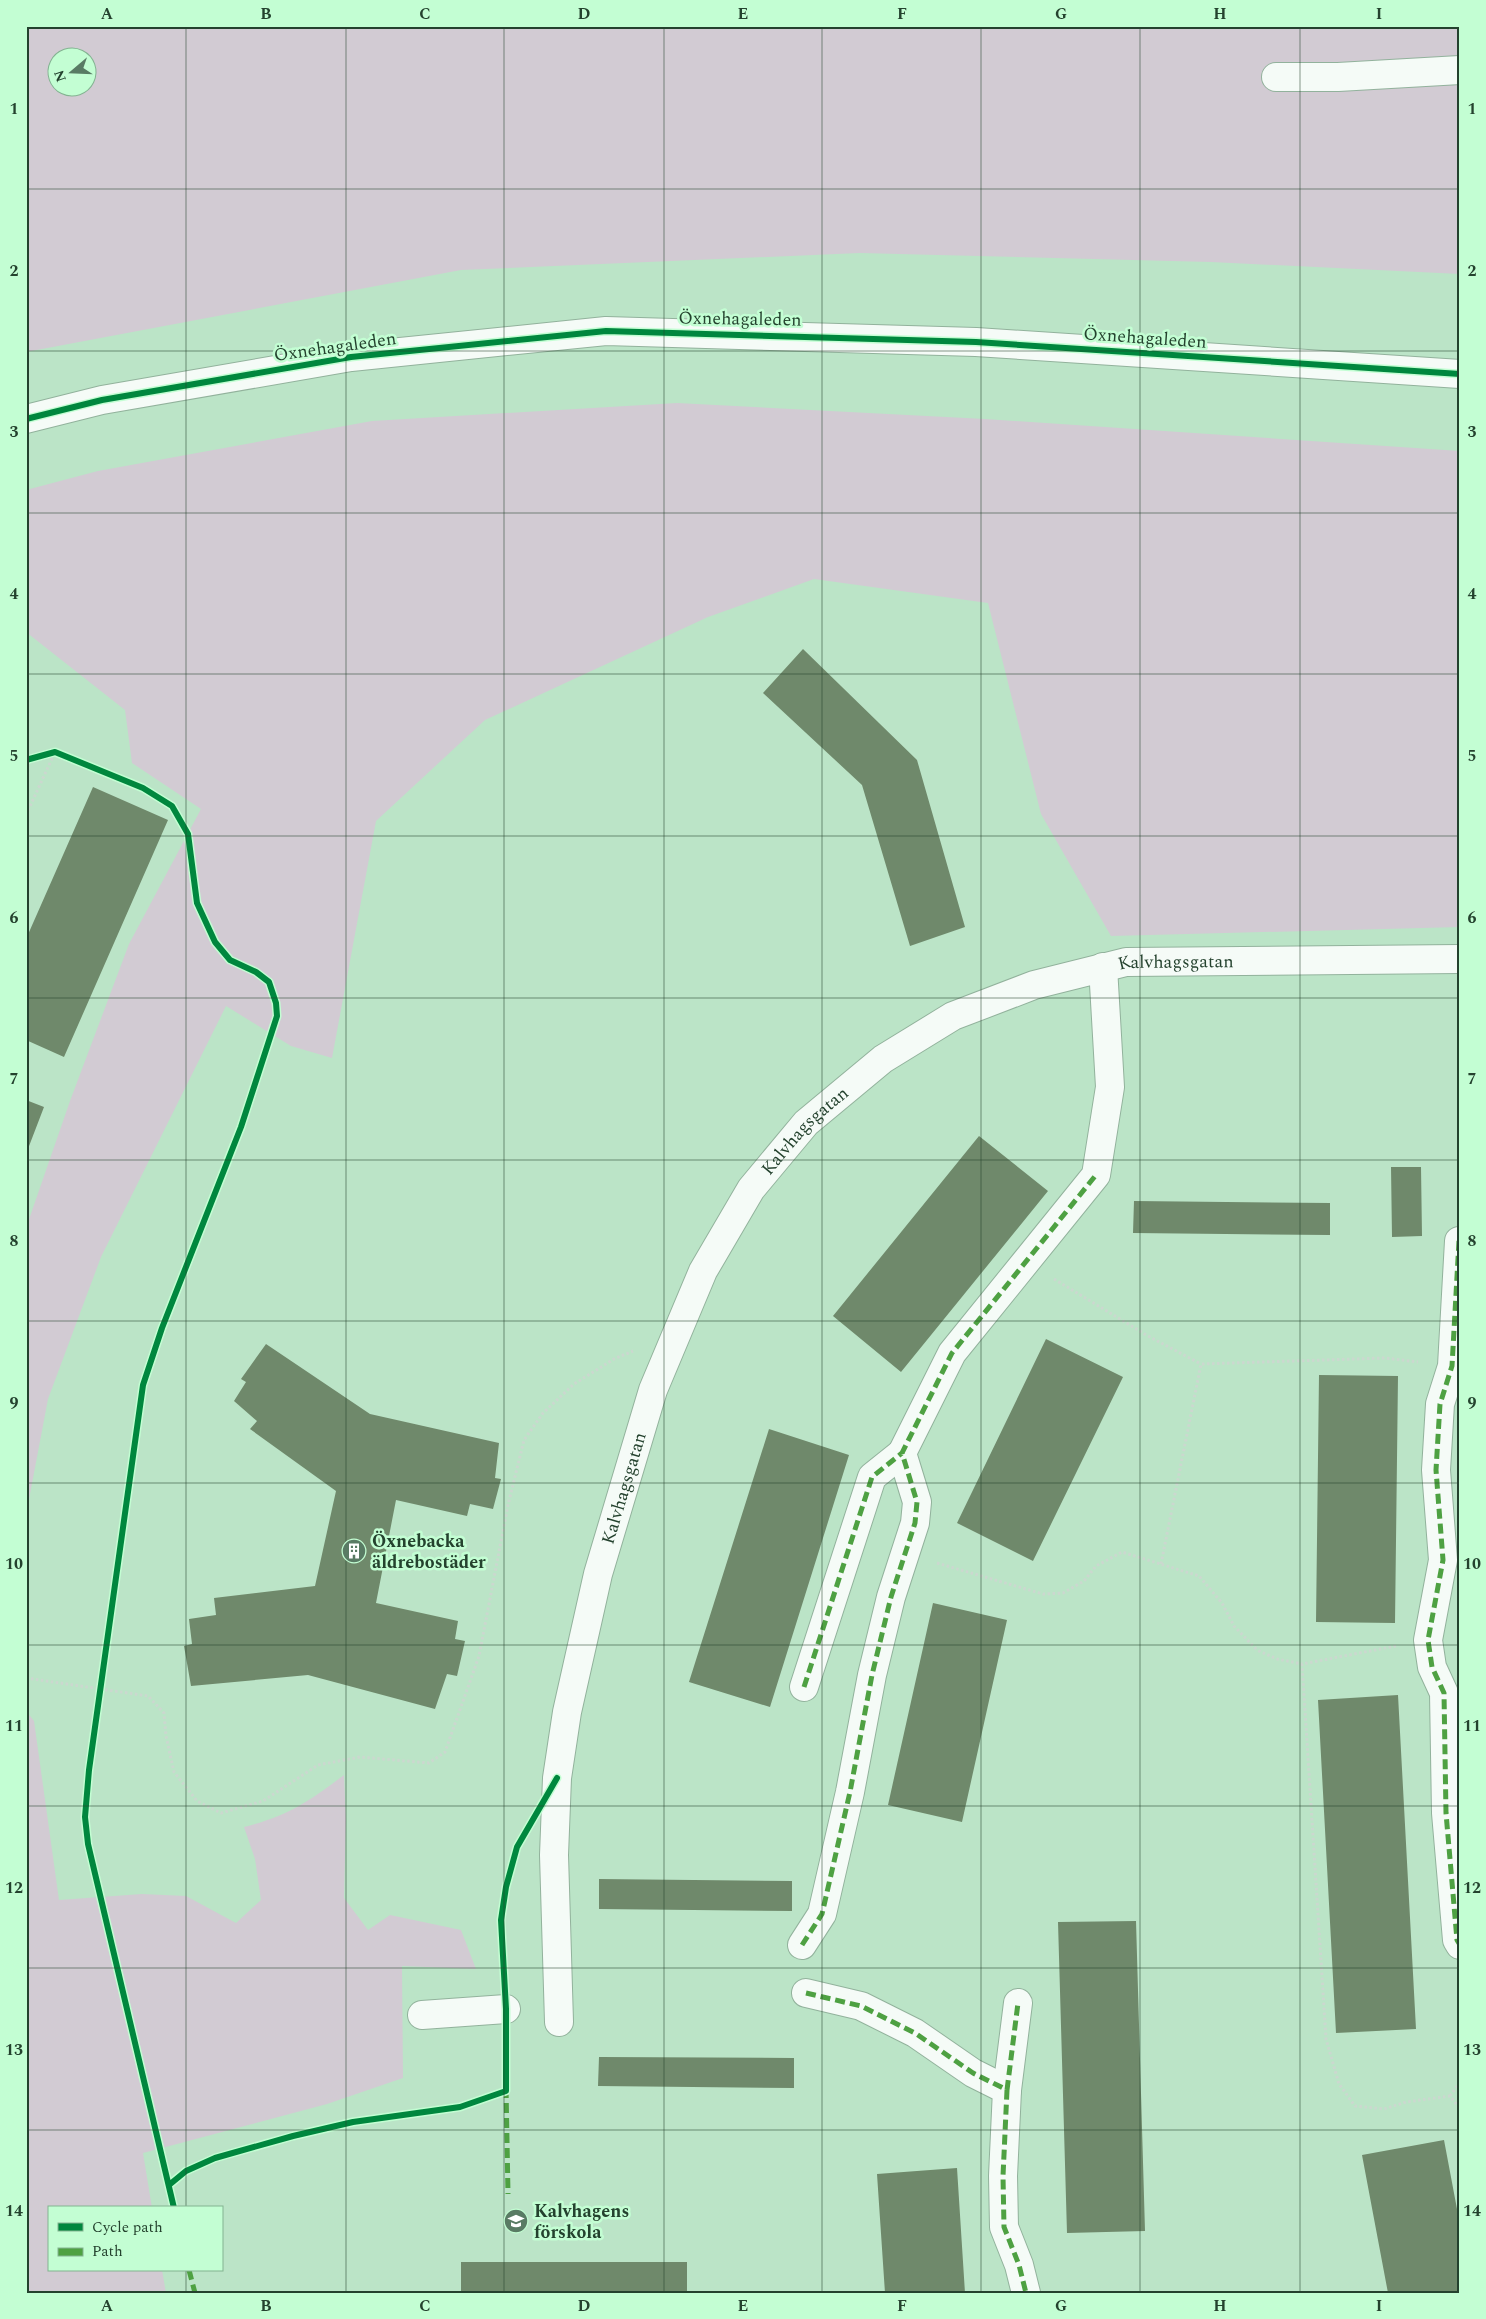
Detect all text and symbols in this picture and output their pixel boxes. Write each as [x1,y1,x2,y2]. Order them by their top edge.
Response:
text: A [101,2,114,26]
text: B [260,2,272,26]
text: C [419,2,431,26]
text: D [578,2,591,26]
text: E [738,2,748,26]
text: F [897,2,907,26]
text: G [1055,2,1067,26]
text: H [1213,2,1227,26]
text: I [1376,2,1382,26]
north arrow [48,48,98,98]
text: N [48,67,72,85]
text: 1 [10,97,18,121]
text: 1 [1468,97,1476,121]
text: 2 [10,259,19,283]
text: 2 [1468,259,1477,283]
street label: Öxnehagaleden [678,304,802,334]
street label: Öxnehagaleden [1083,320,1207,356]
street label: Öxnehagaleden [272,325,398,369]
text: 3 [10,420,19,444]
text: 3 [1468,420,1477,444]
text: 4 [10,582,19,606]
text: 4 [1468,582,1477,606]
text: 5 [10,744,18,768]
text: 5 [1468,744,1476,768]
text: 6 [10,906,19,930]
text: 6 [1468,906,1477,930]
street label: Kalvhagsgatan [1115,948,1234,977]
text: 7 [10,1067,19,1091]
text: 7 [1468,1067,1477,1091]
street label: Kalvhagsgatan [754,1080,854,1181]
text: 8 [10,1229,19,1253]
text: 8 [1468,1229,1477,1253]
text: 9 [10,1391,19,1415]
text: 9 [1468,1391,1477,1415]
street label: Kalvhagsgatan [594,1429,653,1547]
place label: Öxnebacka äldrebostäder [372,1528,486,1576]
building icon: Öxnebacka äldrebostäder [341,1538,367,1564]
text: 10 [5,1552,23,1576]
text: 10 [1463,1552,1481,1576]
text: 11 [5,1714,23,1738]
text: 11 [1463,1714,1481,1738]
text: 12 [5,1876,23,1900]
text: 12 [1463,1876,1481,1900]
text: 13 [5,2038,23,2062]
text: 13 [1463,2038,1481,2062]
place label: Kalvhagens förskola [534,2198,629,2246]
text: 14 [5,2199,23,2223]
text: 14 [1463,2199,1481,2223]
legend [48,2206,222,2272]
school or university icon: Kalvhagens förskola [503,2208,529,2234]
text: Cycle path [92,2216,163,2239]
text: Path [92,2240,123,2263]
text: A [101,2294,114,2318]
text: B [260,2294,272,2318]
text: C [419,2294,431,2318]
text: D [578,2294,591,2318]
text: E [738,2294,748,2318]
text: F [897,2294,907,2318]
text: G [1055,2294,1067,2318]
text: H [1213,2294,1227,2318]
text: I [1376,2294,1382,2318]

